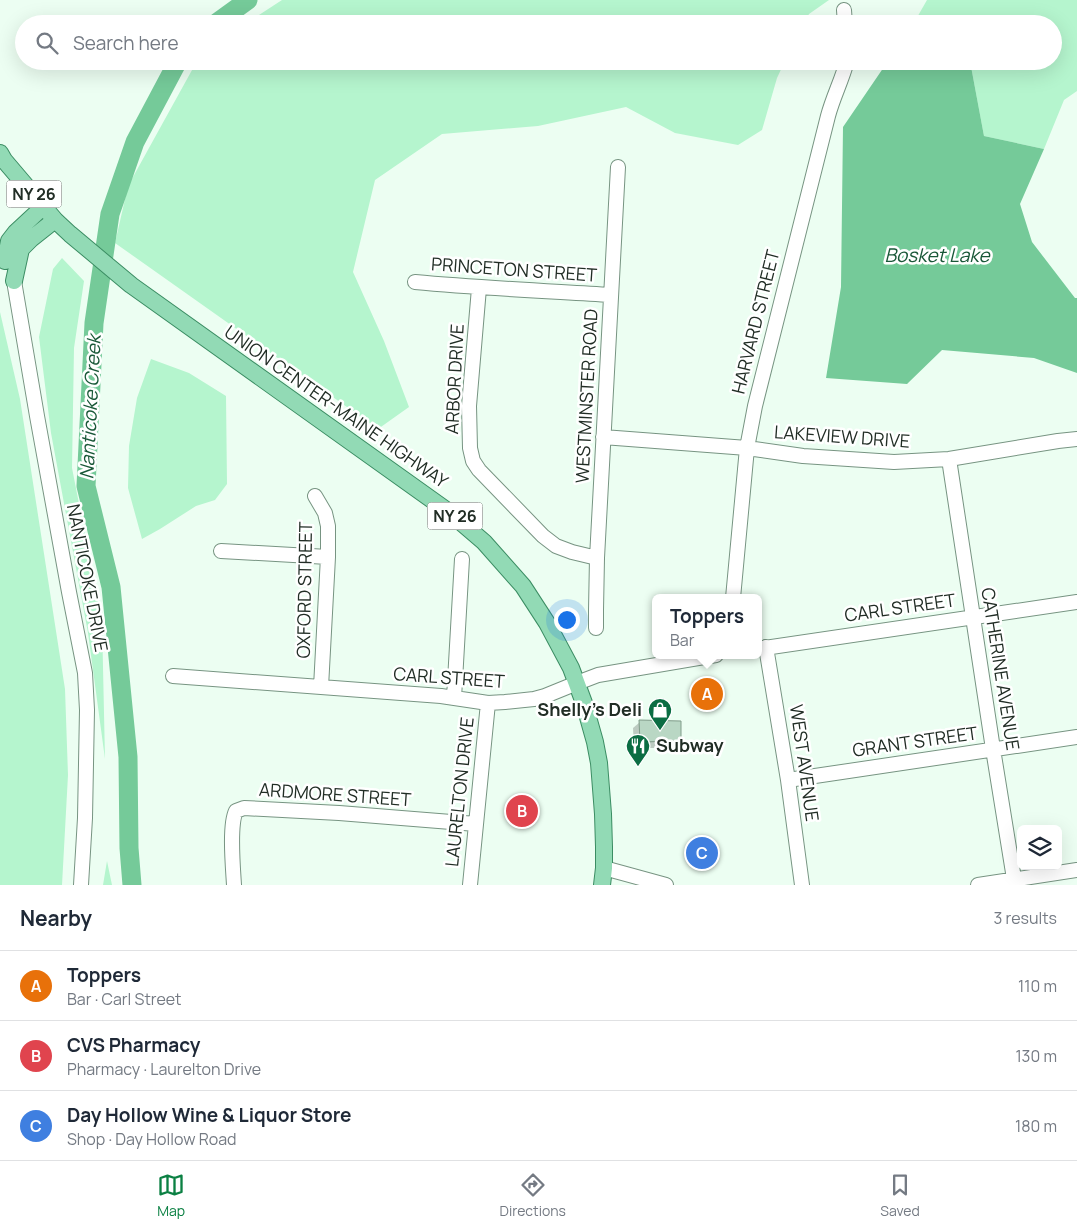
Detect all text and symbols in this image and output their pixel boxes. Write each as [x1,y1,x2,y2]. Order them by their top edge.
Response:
search box [15,15,1062,70]
icon: search [33,29,61,57]
text: Search here [73,30,179,56]
road number: NY 26 [6,180,62,208]
water label: Bosket Lake [884,242,991,268]
street label: HARVARD STREET [726,247,785,396]
street label: PRINCETON STREET [430,251,598,287]
street label: WESTMINSTER ROAD [569,308,603,484]
street label: UNION CENTER-MAINE HIGHWAY [220,320,454,493]
street label: ARBOR DRIVE [439,323,469,435]
water label: Nanticoke Creek [73,332,107,480]
street label: LAKEVIEW DRIVE [773,419,911,453]
street label: NANTICOKE DRIVE [62,502,114,654]
road number: NY 26 [428,502,482,530]
street label: OXFORD STREET [291,521,317,658]
street label: CATHERINE AVENUE [976,586,1026,752]
street label: CARL STREET [843,587,957,627]
popup [652,594,762,659]
text: Toppers [670,603,744,629]
your location [554,607,580,633]
text: Bar [670,629,694,651]
street label: CARL STREET [393,661,506,693]
pin: A [691,675,723,713]
place label: Shelly's Deli [537,697,642,721]
shop icon: Shelly's Deli [647,697,673,731]
street label: WEST AVENUE [785,703,825,823]
street label: LAURELTON DRIVE [439,716,479,868]
street label: GRANT STREET [851,720,979,762]
restaurant icon: Subway [625,733,651,767]
place label: Subway [656,733,724,757]
street label: ARDMORE STREET [258,777,412,811]
pin: B [506,792,538,830]
map controls [1017,825,1062,870]
button: layers [1017,825,1062,870]
pin: C [686,834,718,872]
text: Nearby [20,904,92,932]
text: 3 results [994,907,1057,929]
text: Toppers [67,962,141,988]
text: A [31,975,41,997]
text: 110 m [1018,975,1057,997]
text: Bar · Carl Street [67,988,182,1010]
text: CVS Pharmacy [67,1032,201,1058]
text: B [31,1045,41,1067]
text: 130 m [1015,1045,1057,1067]
text: Pharmacy · Laurelton Drive [67,1058,261,1080]
text: Day Hollow Wine & Liquor Store [67,1102,352,1128]
text: C [30,1115,42,1137]
text: 180 m [1015,1115,1057,1137]
text: Shop · Day Hollow Road [67,1128,237,1150]
tab: Map [157,1171,185,1220]
tab: Directions [500,1171,566,1220]
tab: Saved [880,1171,920,1220]

